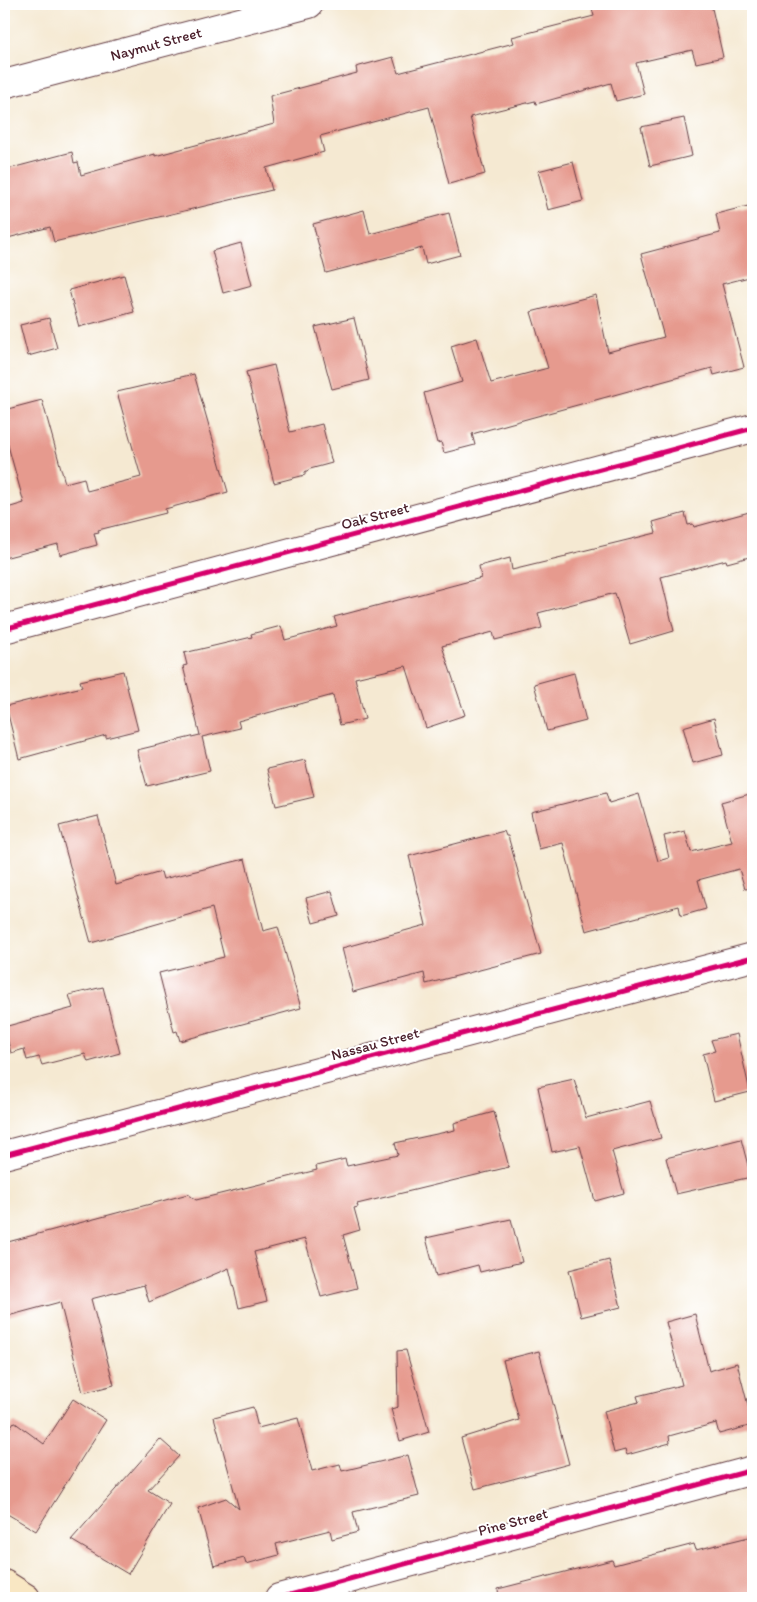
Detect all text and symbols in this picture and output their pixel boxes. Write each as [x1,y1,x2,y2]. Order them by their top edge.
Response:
street label: Naymut Street [108,23,204,65]
street label: Oak Street [339,498,411,534]
street label: Nassau Street [329,1024,421,1064]
street label: Pine Street [476,1504,550,1540]

